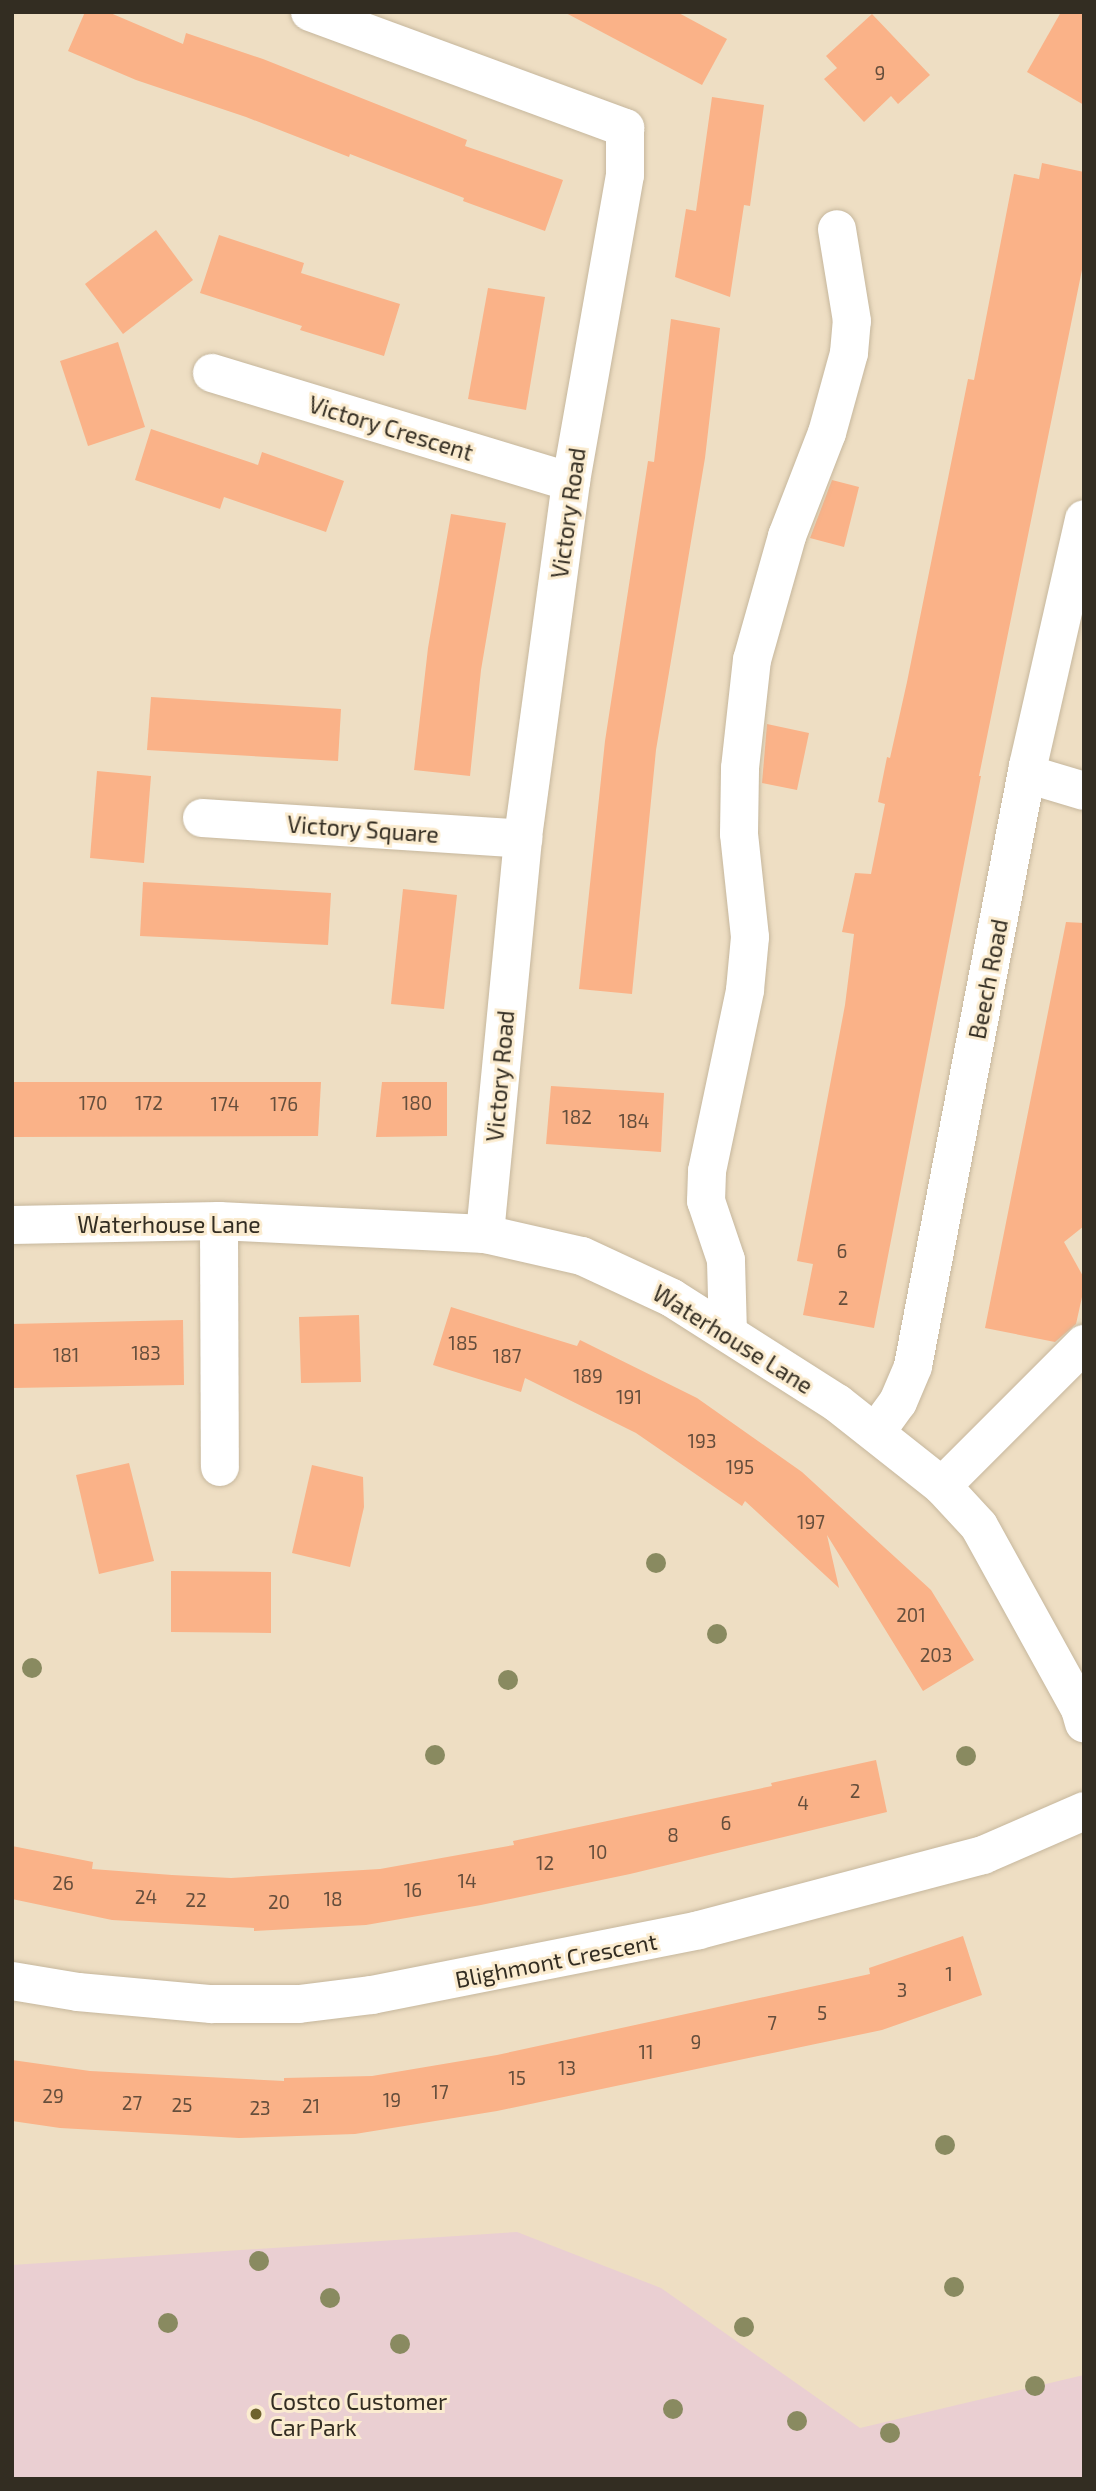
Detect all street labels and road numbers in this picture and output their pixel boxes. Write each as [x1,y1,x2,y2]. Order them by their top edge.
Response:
street label: Victory Crescent [305,390,477,466]
street label: Victory Road [545,446,591,580]
street label: Victory Square [286,810,440,848]
street label: Beech Road [963,917,1013,1041]
street label: Victory Road [480,1009,520,1143]
street label: Waterhouse Lane [77,1210,261,1238]
street label: Waterhouse Lane [648,1279,818,1399]
street label: Blighmont Crescent [453,1927,659,1993]

